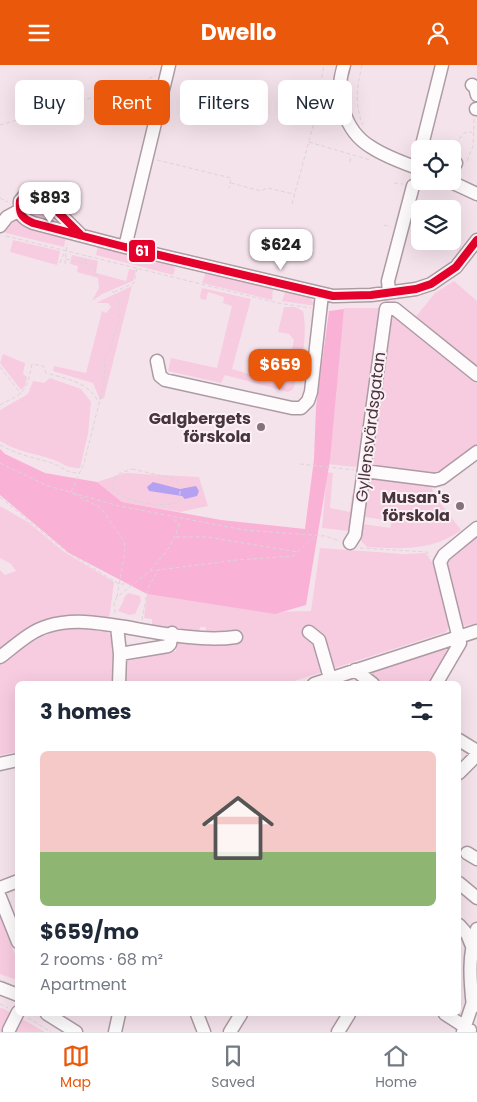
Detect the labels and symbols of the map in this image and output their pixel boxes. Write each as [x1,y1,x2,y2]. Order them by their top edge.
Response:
pin: $893 [20,181,80,224]
pin: $624 [251,229,311,271]
line badge: 61 [128,239,156,263]
text: 61 [135,241,149,261]
pin: $659 [250,349,310,391]
street label: Gyllensvärdsgatan [350,351,391,504]
place label: Galgbergets förskola [149,407,251,448]
marker: Galgbergets förskola [255,421,267,433]
place label: Musan's förskola [381,486,450,527]
marker: Musan's förskola [454,500,466,512]

